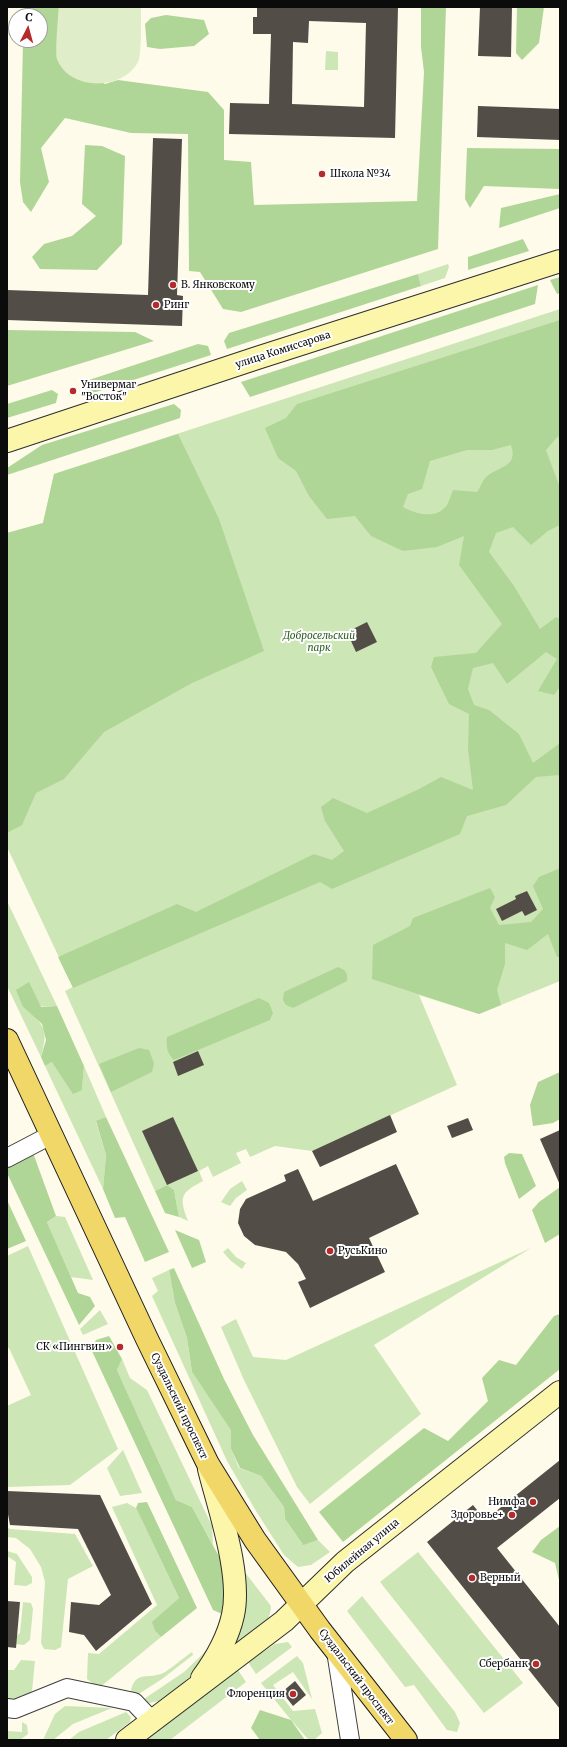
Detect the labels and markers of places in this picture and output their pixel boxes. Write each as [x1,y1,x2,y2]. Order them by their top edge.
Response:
place label: Школа №34 [330,168,391,180]
marker: Школа №34 [317,169,327,179]
place label: В. Янковскому [181,279,255,291]
marker: В. Янковскому [168,280,178,290]
place label: Ринг [164,299,189,311]
marker: Ринг [151,300,161,310]
place label: Универмаг "Восток" [81,379,136,402]
marker: Универмаг "Восток" [68,386,78,396]
place label: РусьКино [338,1245,387,1257]
marker: РусьКино [325,1246,335,1256]
place label: СК «Пингвин» [36,1341,112,1353]
marker: СК «Пингвин» [115,1342,125,1352]
place label: Нимфа [488,1496,525,1508]
marker: Нимфа [528,1497,538,1507]
place label: Здоровье+ [451,1509,504,1521]
marker: Здоровье+ [507,1510,517,1520]
place label: Верный [480,1572,521,1584]
marker: Верный [467,1573,477,1583]
place label: Сбербанк [479,1658,528,1670]
marker: Сбербанк [531,1659,541,1669]
place label: Флоренция [227,1688,285,1700]
marker: Флоренция [288,1689,298,1699]

